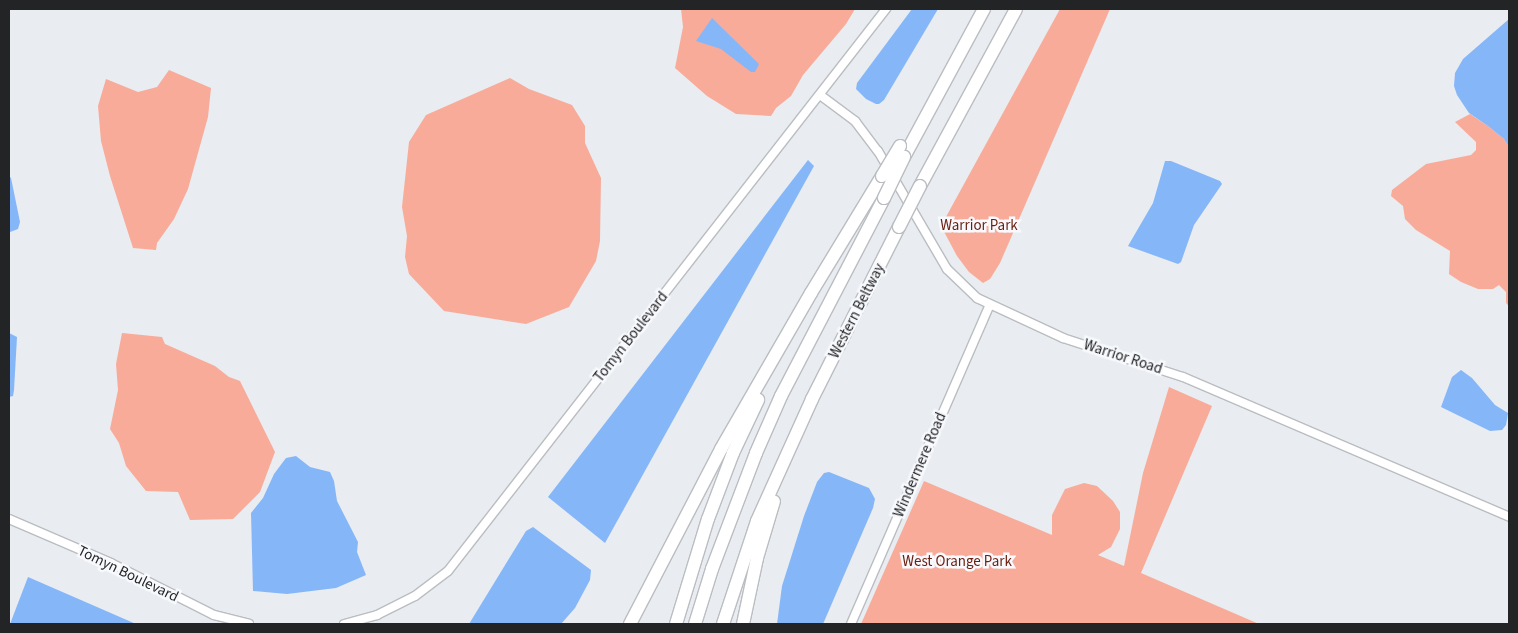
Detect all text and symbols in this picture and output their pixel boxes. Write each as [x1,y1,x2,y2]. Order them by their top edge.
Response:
park label: Warrior Park [940,217,1018,235]
street label: Western Beltway [825,260,889,362]
street label: Tomyn Boulevard [590,288,672,386]
street label: Warrior Road [1081,336,1165,378]
street label: Windermere Road [890,410,950,520]
street label: Tomyn Boulevard [75,542,181,606]
park label: West Orange Park [902,553,1012,571]

